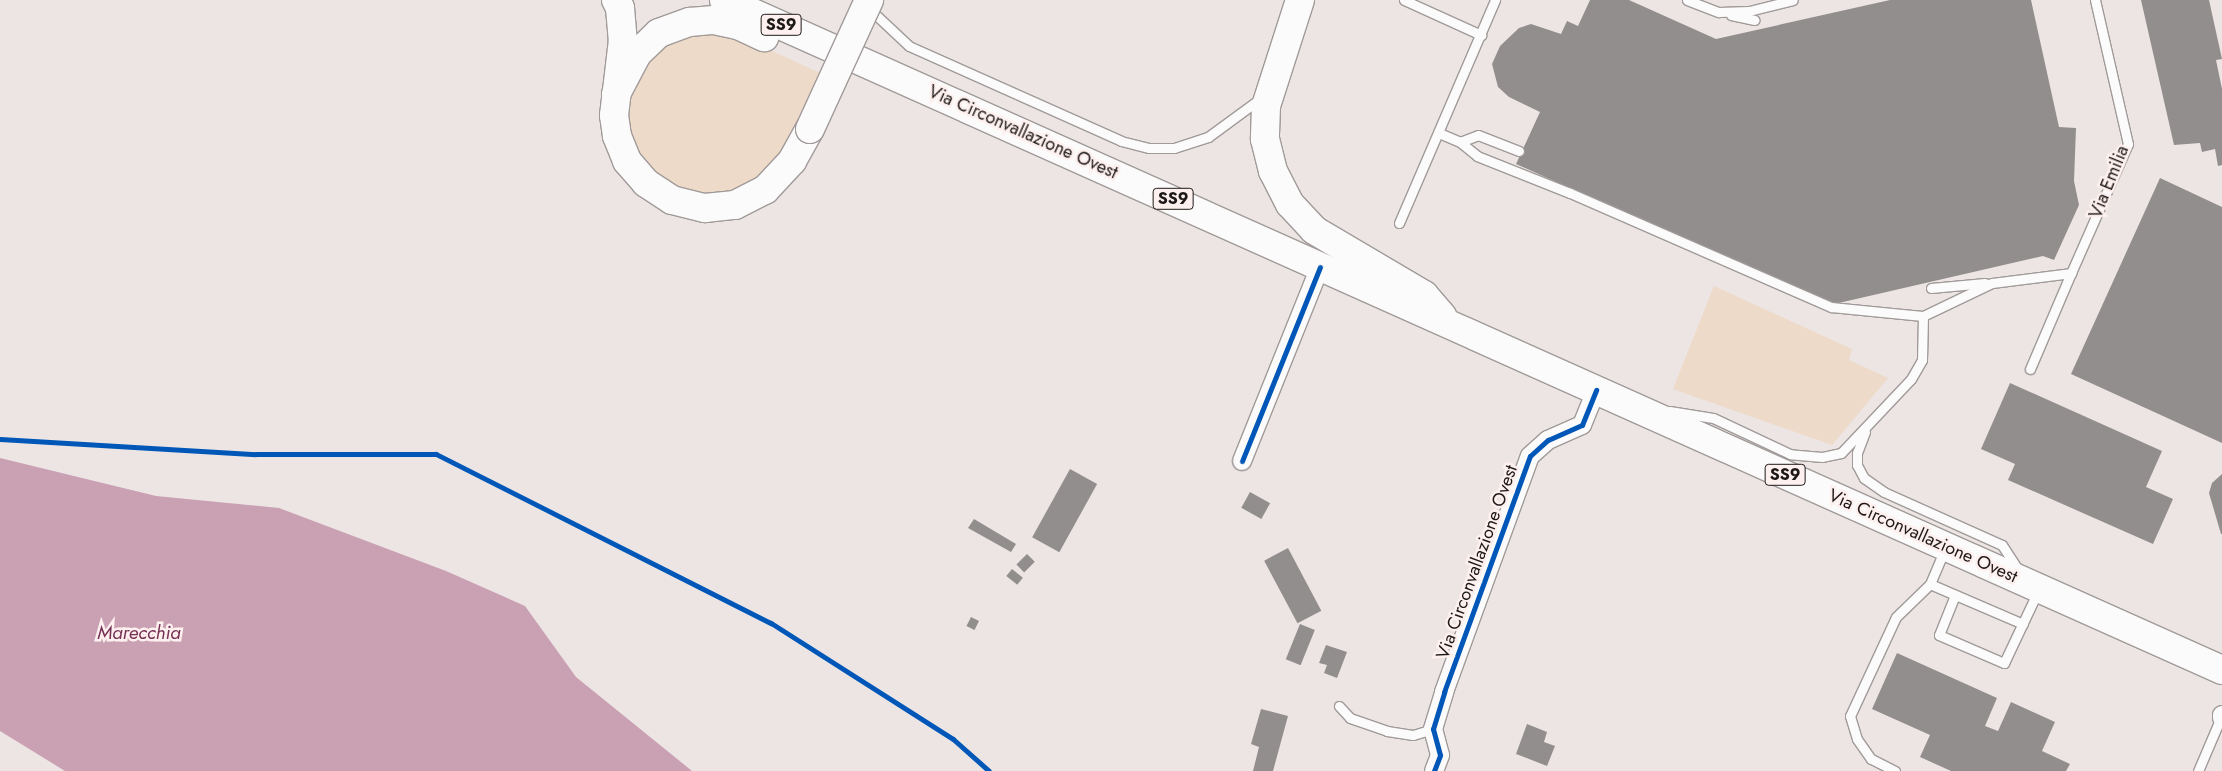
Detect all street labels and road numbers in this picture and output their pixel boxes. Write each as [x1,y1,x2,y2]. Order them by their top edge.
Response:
road number: SS9 [760,12,802,38]
street label: Via Circonvallazione Ovest [925,80,1121,184]
street label: Via Emilia [2085,142,2133,222]
road number: SS9 [1152,185,1194,212]
street label: Via Circonvallazione Ovest [1432,462,1522,662]
road number: SS9 [1764,462,1806,488]
street label: Via Circonvallazione Ovest [1825,484,2021,588]

